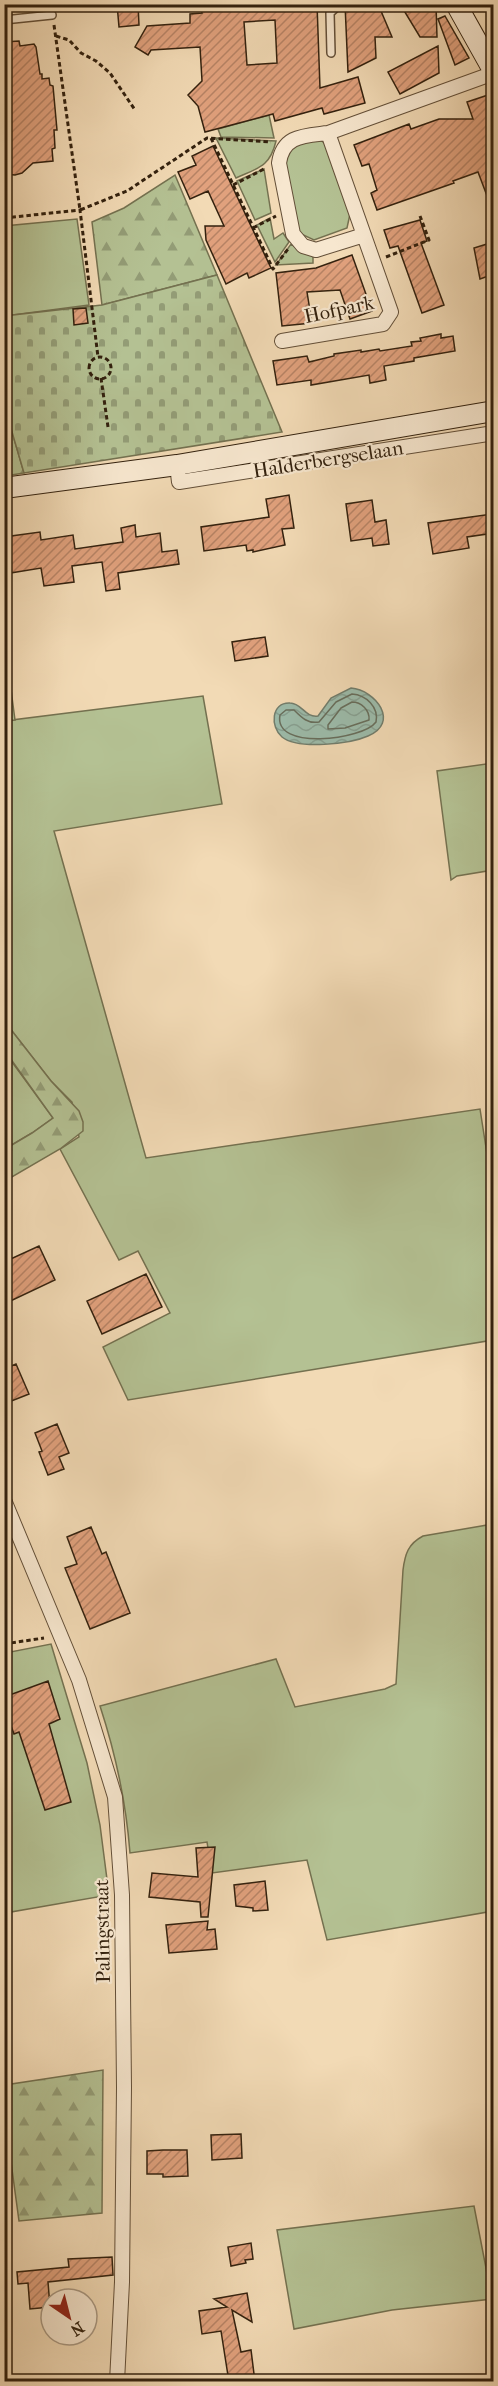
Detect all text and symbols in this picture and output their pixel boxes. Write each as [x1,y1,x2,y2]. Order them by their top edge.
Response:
street label: Hofpark [302,291,377,328]
street label: Halderbergselaan [251,436,405,483]
street label: Palingstraat [90,1879,115,1983]
north arrow [39,2287,99,2347]
text: N [66,2318,88,2341]

